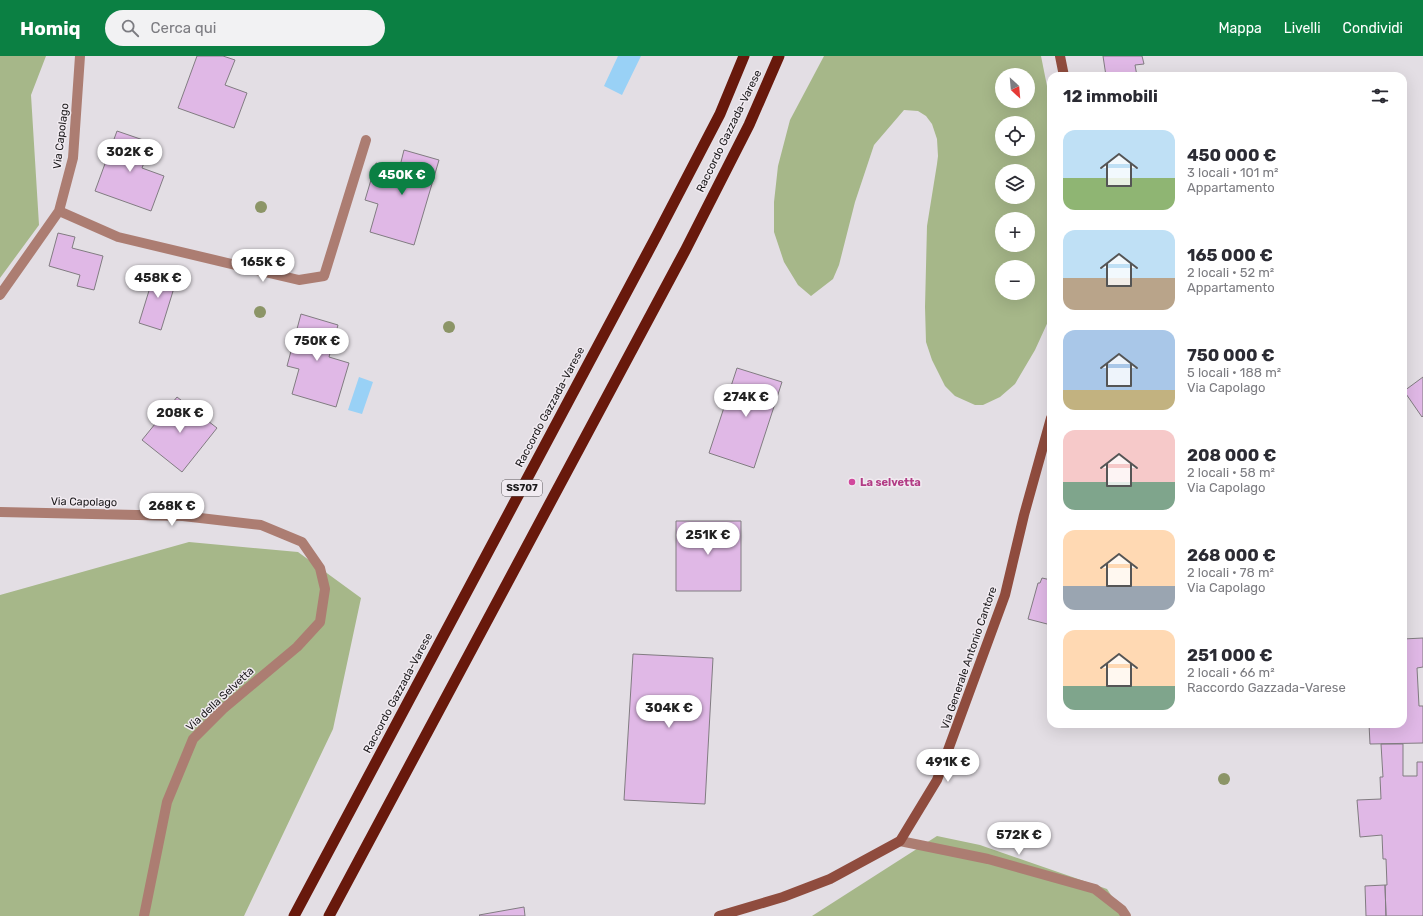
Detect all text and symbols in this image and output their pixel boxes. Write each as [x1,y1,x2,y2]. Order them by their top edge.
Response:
search box [105,10,385,46]
text: Homiq [20,17,81,40]
icon: search [119,17,141,39]
text: Cerca qui [151,19,216,37]
text: Mappa [1218,20,1262,37]
text: Livelli [1284,20,1321,37]
text: Condividi [1343,20,1403,37]
street label: Raccordo Gazzada-Varese [694,68,764,194]
north arrow [995,68,1035,108]
map controls [995,68,1035,300]
icon: filters [1369,85,1391,107]
text: 12 immobili [1063,86,1158,106]
street label: Via Capolago [50,102,72,170]
button: locate [995,116,1035,156]
pin: 302K € [97,139,163,173]
text: 302K € [106,144,154,159]
text: 450 000 € [1187,145,1276,165]
icon: home [1095,146,1143,194]
pin: 450K € [369,162,435,196]
button: layers [995,164,1035,204]
text: 3 locali · 101 m² [1187,165,1279,180]
text: 450K € [378,167,426,182]
text: Appartamento [1187,180,1275,195]
button: + [995,212,1035,252]
text: 165 000 € [1187,245,1273,265]
icon: home [1095,246,1143,294]
pin: 165K € [230,249,296,283]
text: 165K € [241,254,285,269]
button: − [995,260,1035,300]
pin: 458K € [125,265,191,299]
text: 2 locali · 52 m² [1187,265,1274,280]
text: 458K € [134,270,182,285]
text: Appartamento [1187,280,1275,295]
pin: 750K € [284,328,350,362]
text: 750K € [294,333,340,348]
street label: Raccordo Gazzada-Varese [513,345,587,469]
text: 750 000 € [1187,345,1275,365]
icon: home [1095,346,1143,394]
text: 5 locali · 188 m² [1187,365,1281,380]
text: Via Capolago [1187,380,1266,395]
pin: 274K € [713,384,779,418]
text: 274K € [723,389,769,404]
pin: 208K € [147,400,213,434]
text: 208K € [156,405,204,420]
text: 208 000 € [1187,445,1276,465]
icon: home [1095,446,1143,494]
text: 2 locali · 58 m² [1187,465,1275,480]
place label: La selvetta [860,476,921,489]
marker: La selvetta [847,477,857,487]
road number: SS707 [502,480,542,496]
text: Via Capolago [1187,480,1266,495]
pin: 268K € [139,493,205,527]
street label: Via Capolago [51,495,117,509]
text: 268K € [148,498,196,513]
pin: 251K € [675,522,741,556]
text: 251K € [686,527,730,542]
text: 268 000 € [1187,545,1276,565]
icon: home [1095,546,1143,594]
text: 2 locali · 78 m² [1187,565,1274,580]
text: Via Capolago [1187,580,1266,595]
street label: Via Generale Antonio Cantore [938,585,1000,731]
street label: Raccordo Gazzada-Varese [361,631,435,755]
text: 251 000 € [1187,645,1273,665]
icon: home [1095,646,1143,694]
street label: Via della Selvetta [183,664,257,734]
text: 2 locali · 66 m² [1187,665,1275,680]
text: Raccordo Gazzada-Varese [1187,680,1346,695]
pin: 304K € [636,695,702,729]
text: 304K € [645,700,693,715]
pin: 491K € [915,749,981,783]
text: 491K € [925,754,971,769]
pin: 572K € [986,822,1052,856]
text: 572K € [996,827,1042,842]

